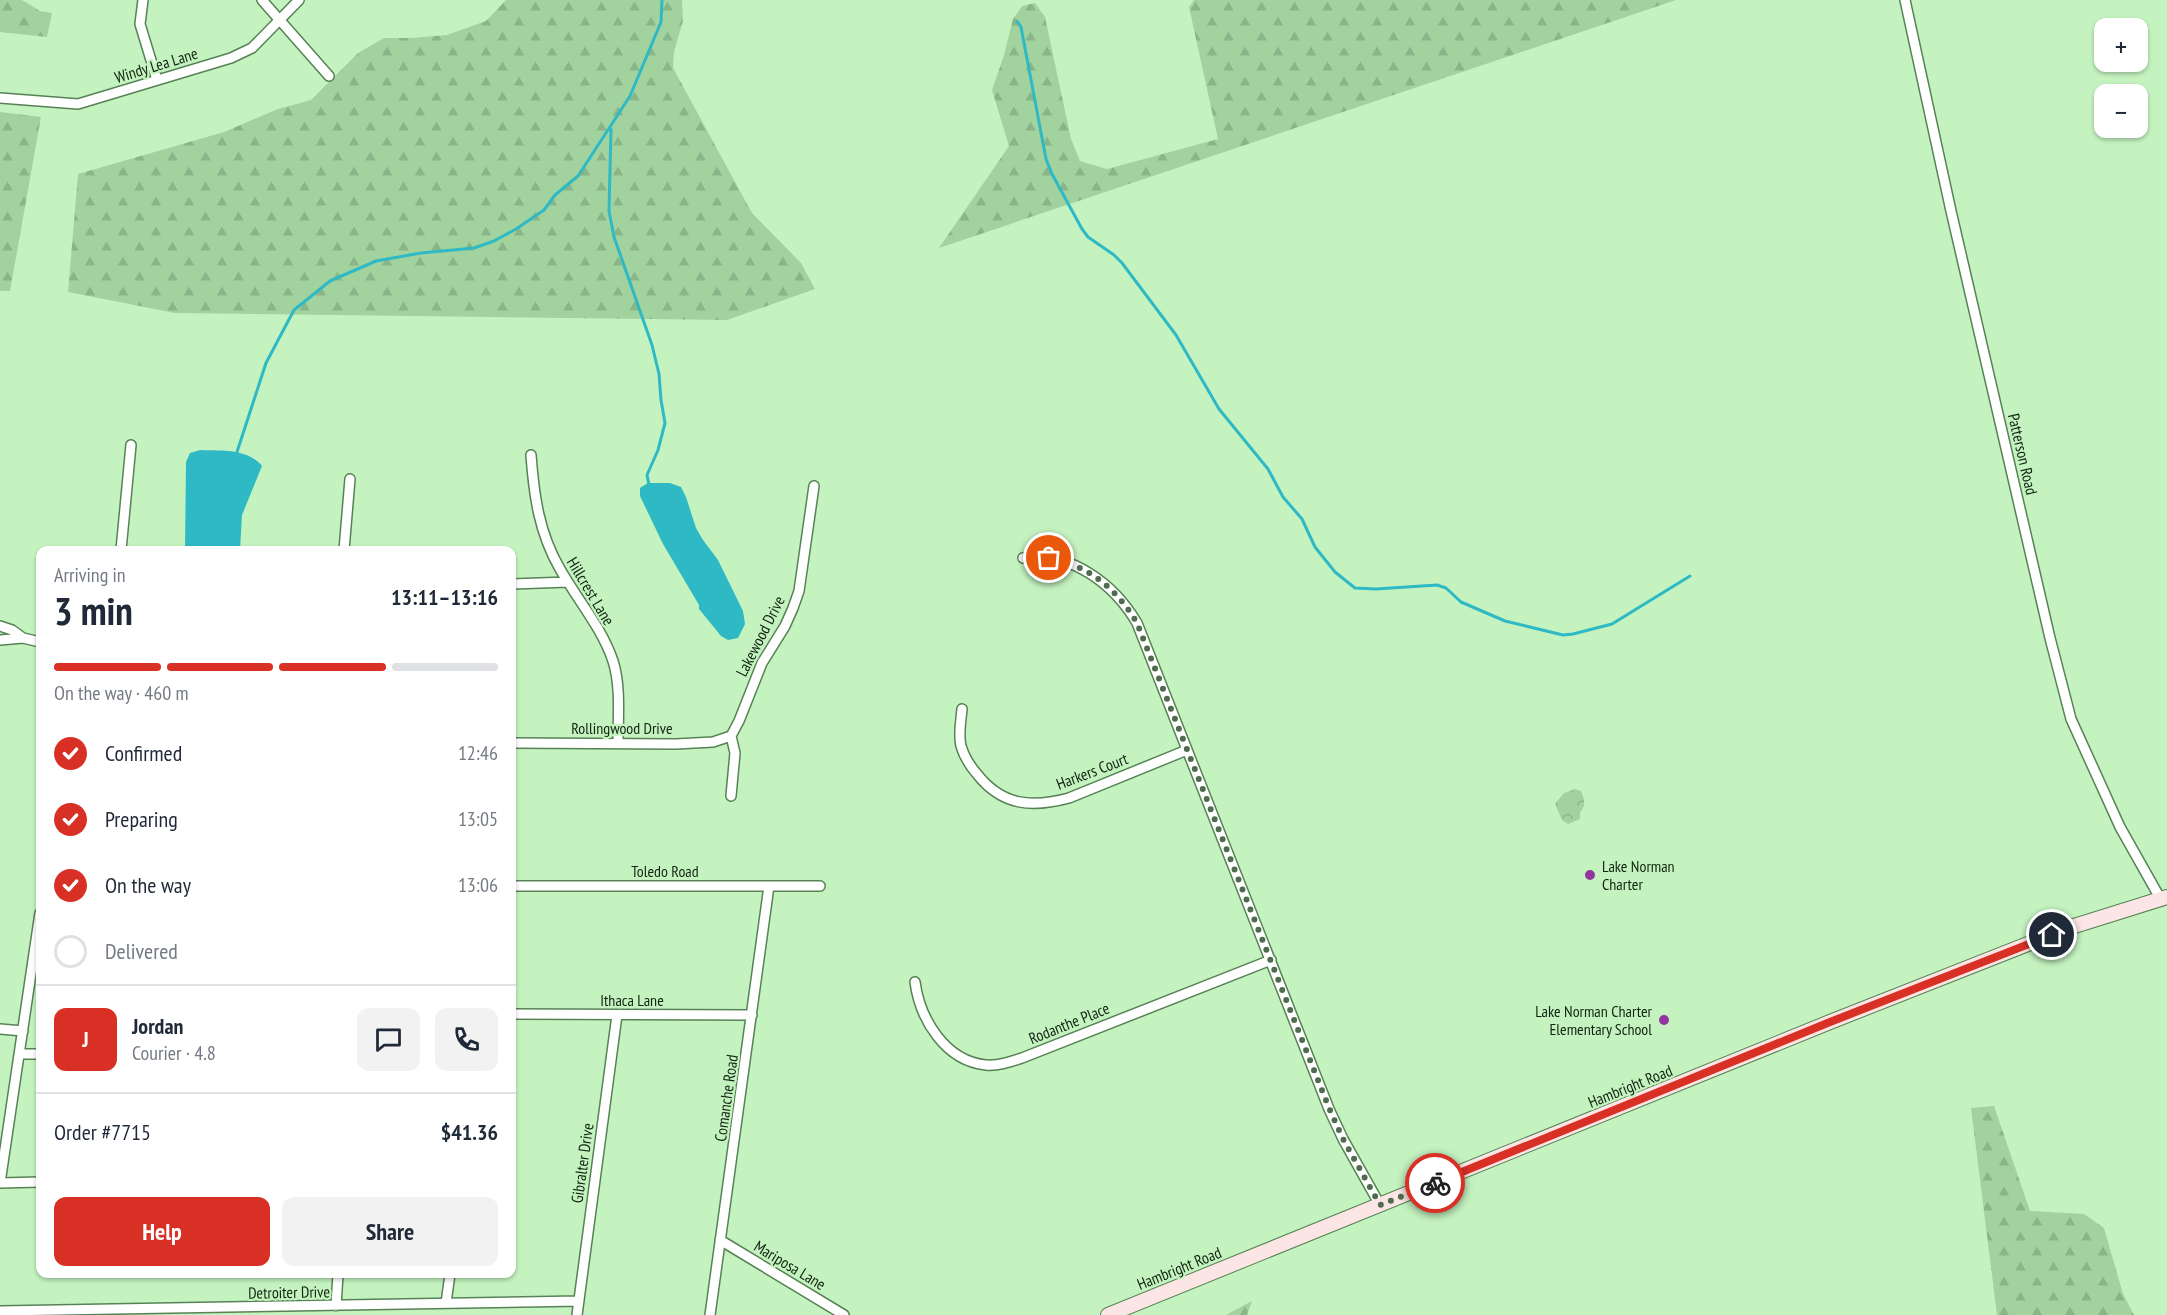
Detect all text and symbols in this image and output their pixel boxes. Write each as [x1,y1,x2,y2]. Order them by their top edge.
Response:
map controls [2094,18,2148,138]
button: + [2094,18,2148,72]
street label: Windy Lea Lane [112,43,200,87]
button: − [2094,84,2148,138]
street label: Patterson Road [2004,411,2042,497]
pin [1023,532,1074,583]
icon: bag [1032,541,1065,574]
street label: Hillcrest Lane [563,553,619,629]
text: Arriving in [54,562,126,588]
text: 13:11–13:16 [391,583,498,611]
text: 3 min [54,585,133,636]
street label: Lakewood Drive [731,592,789,680]
text: On the way · 460 m [54,680,189,706]
street label: Rollingwood Drive [571,718,673,738]
icon: check [54,737,87,770]
text: Confirmed [105,739,182,767]
text: 12:46 [458,740,498,766]
street label: Harkers Court [1053,748,1131,794]
icon: check [54,803,87,836]
text: Preparing [105,805,178,833]
text: 13:05 [458,806,498,832]
place label: Lake Norman Charter [1602,856,1675,894]
street label: Toledo Road [631,861,699,881]
marker: Lake Norman Charter [1583,868,1597,882]
icon: check [54,869,87,902]
text: On the way [105,871,191,899]
text: 13:06 [458,872,498,898]
pin [2026,909,2077,960]
icon: home [2035,918,2068,951]
text: Delivered [105,937,178,965]
street label: Ithaca Lane [600,990,664,1010]
street label: Rodanthe Place [1026,998,1112,1048]
place label: Lake Norman Charter Elementary School [1535,1001,1653,1039]
button: chat [357,1008,420,1071]
button: phone [435,1008,498,1071]
text: Jordan [132,1012,183,1040]
marker: Lake Norman Charter Elementary School [1657,1013,1671,1027]
text: J [82,1025,89,1053]
text: Courier · 4.8 [132,1040,216,1066]
street label: Comanche Road [710,1053,742,1143]
street label: Hambright Road [1585,1060,1675,1112]
text: Order #7715 [54,1118,151,1146]
text: $41.36 [441,1118,498,1146]
street label: Gibralter Drive [566,1122,598,1204]
courier [1405,1153,1465,1213]
icon: bike [1419,1167,1452,1200]
button: Help [54,1197,270,1266]
button: Share [282,1197,498,1266]
street label: Mariposa Lane [751,1236,829,1294]
street label: Hambright Road [1134,1242,1224,1294]
street label: Detroiter Drive [248,1281,330,1303]

